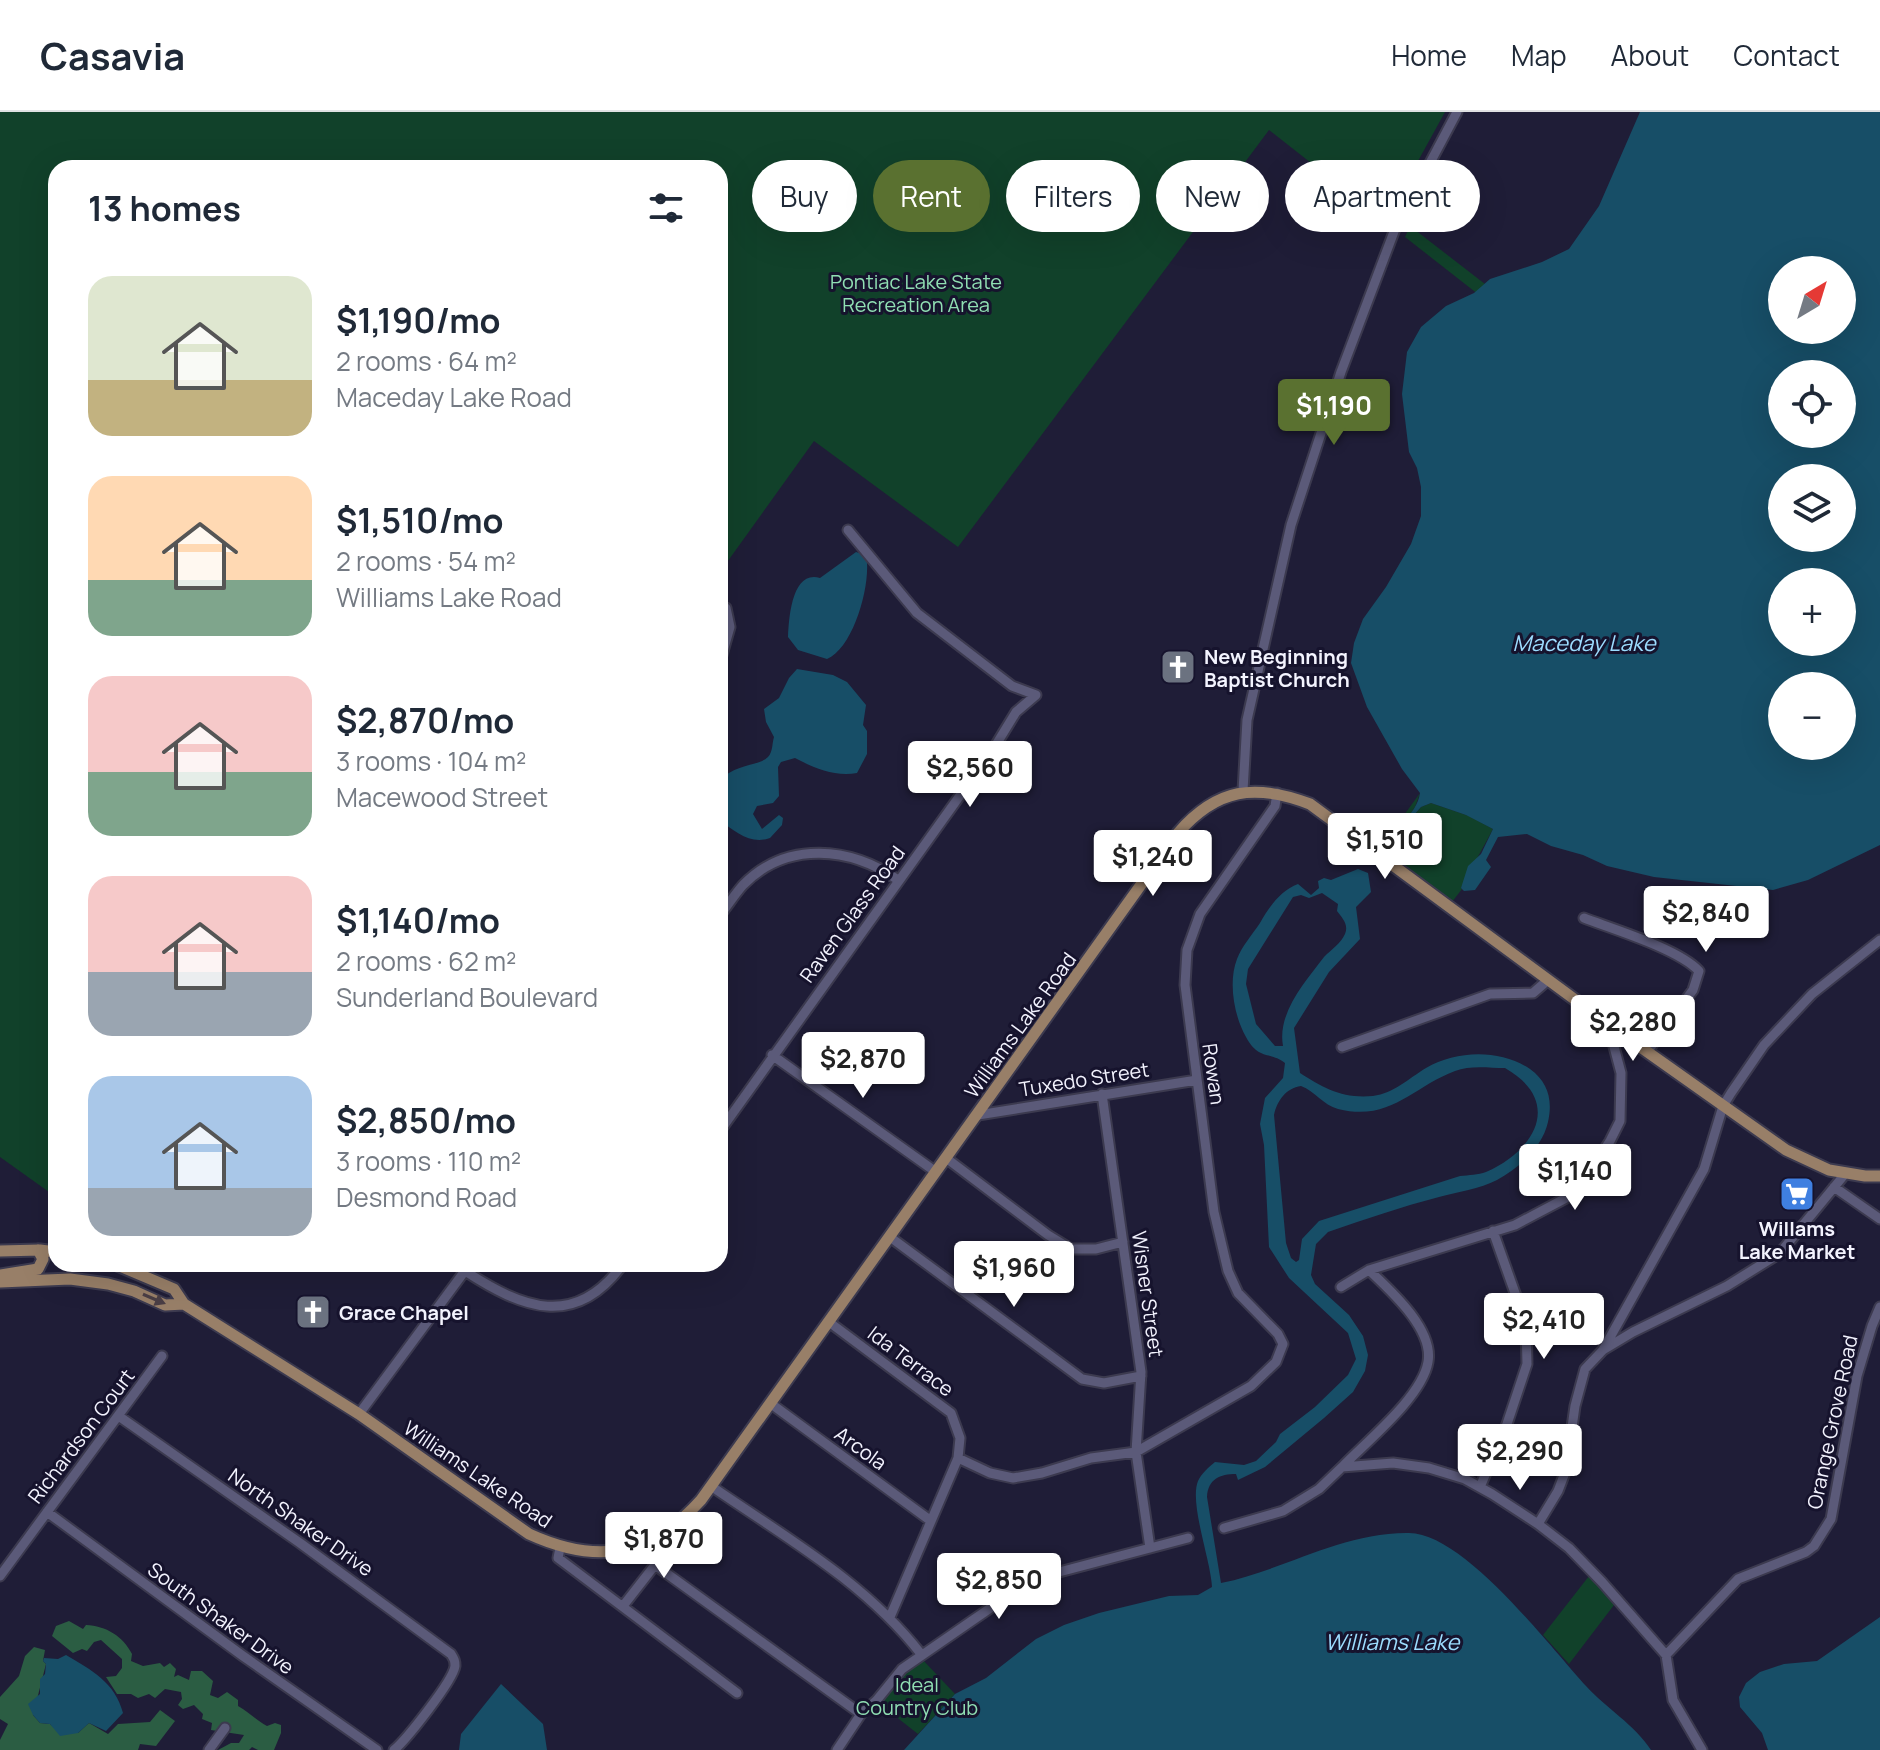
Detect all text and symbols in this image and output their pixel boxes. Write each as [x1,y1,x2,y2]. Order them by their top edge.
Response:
text: Casavia [40,29,185,81]
text: Home [1391,36,1467,74]
text: Map [1511,36,1567,74]
text: About [1611,36,1689,74]
text: Contact [1733,36,1840,74]
chip: Buy [752,160,857,232]
chip: Rent [873,160,990,232]
chip: Filters [1006,160,1140,232]
chip: New [1156,160,1269,232]
chip: Apartment [1285,160,1480,232]
text: 13 homes [88,185,241,231]
icon: filters [644,186,688,230]
north arrow [1768,256,1856,344]
map controls [1768,256,1856,760]
park label: Pontiac Lake State Recreation Area [830,268,1002,318]
text: $1,190/mo [336,297,501,343]
icon: home [152,308,248,404]
text: 2 rooms · 64 m² [336,343,517,379]
button: locate [1768,360,1856,448]
text: Maceday Lake Road [336,379,572,415]
pin: $1,190 [1269,379,1399,447]
text: $1,190 [1296,387,1372,423]
button: layers [1768,464,1856,552]
text: $1,510/mo [336,497,503,543]
icon: home [152,508,248,604]
text: 2 rooms · 54 m² [336,543,516,579]
button: + [1768,568,1856,656]
text: Williams Lake Road [336,579,562,615]
water label: Maceday Lake [1512,628,1657,658]
place label: New Beginning Baptist Church [1204,643,1350,693]
church icon: New Beginning Baptist Church [1159,648,1197,686]
button: − [1768,672,1856,760]
text: $2,870/mo [336,697,514,743]
icon: home [152,708,248,804]
pin: $2,560 [905,741,1035,809]
text: 3 rooms · 104 m² [336,743,526,779]
text: $2,560 [926,749,1014,785]
text: Macewood Street [336,779,548,815]
pin: $1,510 [1320,813,1450,881]
text: $1,510 [1346,821,1424,857]
pin: $1,240 [1088,830,1218,898]
text: $1,240 [1112,838,1194,874]
street label: Raven Glass Road [793,840,911,988]
pin: $2,840 [1641,886,1771,954]
text: $2,840 [1662,894,1750,930]
text: $1,140/mo [336,897,500,943]
icon: home [152,908,248,1004]
text: 2 rooms · 62 m² [336,943,516,979]
street label: Williams Lake Road [958,947,1082,1103]
text: Sunderland Boulevard [336,979,598,1015]
pin: $2,280 [1568,995,1698,1063]
text: $2,280 [1589,1003,1677,1039]
pin: $2,870 [798,1032,928,1100]
text: $2,870 [820,1040,906,1076]
street label: Rowan [1196,1042,1232,1106]
street label: Tuxedo Street [1017,1055,1151,1103]
text: $2,850/mo [336,1097,516,1143]
icon: home [152,1108,248,1204]
text: 3 rooms · 110 m² [336,1143,521,1179]
pin: $1,140 [1510,1144,1640,1212]
text: $1,140 [1537,1152,1613,1188]
supermarket icon: Willams Lake Market [1778,1175,1816,1213]
text: Desmond Road [336,1179,517,1215]
place label: Willams Lake Market [1739,1215,1855,1265]
street label: Wisner Street [1126,1229,1170,1359]
pin: $1,960 [949,1241,1079,1309]
text: $1,960 [972,1249,1056,1285]
one-way arrow [142,1293,166,1306]
church icon: Grace Chapel [294,1293,332,1331]
pin: $2,410 [1479,1293,1609,1361]
place label: Grace Chapel [339,1299,469,1326]
text: $2,410 [1502,1301,1586,1337]
street label: Ida Terrace [862,1320,960,1402]
street label: Orange Grove Road [1800,1333,1864,1511]
street label: Richardson Court [22,1363,140,1509]
street label: Williams Lake Road [398,1414,558,1534]
street label: Arcola [830,1420,892,1476]
pin: $2,290 [1455,1424,1585,1492]
text: $2,290 [1476,1432,1564,1468]
street label: North Shaker Drive [223,1462,379,1582]
pin: $1,870 [599,1512,729,1580]
text: $1,870 [623,1520,705,1556]
pin: $2,850 [934,1553,1064,1621]
street label: South Shaker Drive [142,1556,300,1680]
text: $2,850 [955,1561,1043,1597]
water label: Williams Lake [1325,1627,1460,1657]
park label: Ideal Country Club [856,1671,978,1721]

